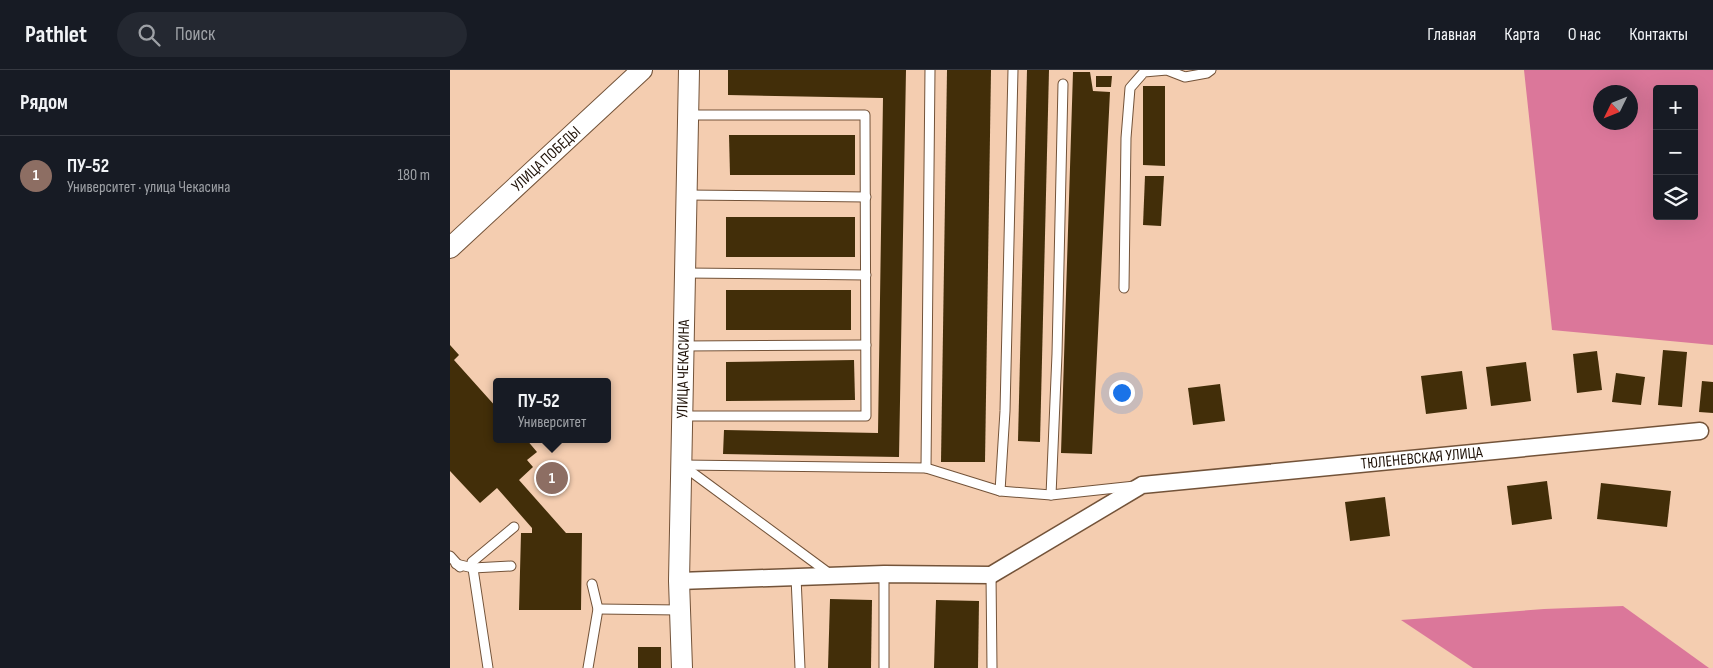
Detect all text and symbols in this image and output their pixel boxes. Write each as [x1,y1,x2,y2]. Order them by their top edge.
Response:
search box [117,12,467,57]
text: Pathlet [25,20,87,49]
icon: search [135,21,163,49]
text: Поиск [175,23,215,46]
text: Главная [1427,24,1476,45]
text: Карта [1504,24,1540,45]
text: О нас [1568,24,1601,45]
text: Контакты [1629,24,1688,45]
north arrow [1593,85,1638,130]
map controls [1653,85,1698,220]
button: + [1653,85,1698,130]
text: Рядом [20,90,68,115]
street label: УЛИЦА ПОБЕДЫ [508,122,585,196]
button: − [1653,130,1698,175]
text: ПУ-52 [67,155,109,178]
text: 1 [33,166,39,185]
text: 180 m [397,166,430,185]
button: layers [1653,175,1698,220]
text: Университет · улица Чекасина [67,178,230,197]
street label: УЛИЦА ЧЕКАСИНА [673,319,694,419]
popup [493,378,611,443]
your location [1109,380,1135,406]
text: ПУ-52 [518,390,560,413]
text: Университет [518,413,586,432]
street label: ТЮЛЕНЕВСКАЯ УЛИЦА [1360,443,1484,473]
pin: 1 [536,459,568,497]

